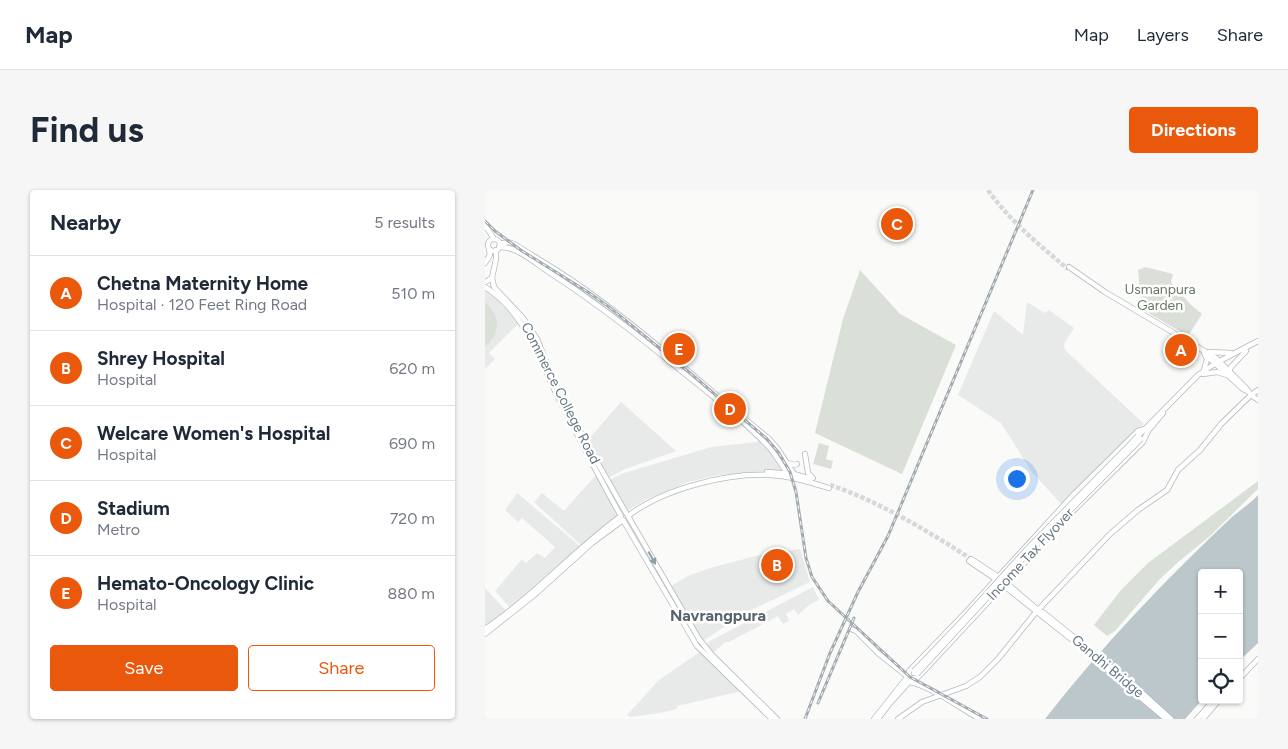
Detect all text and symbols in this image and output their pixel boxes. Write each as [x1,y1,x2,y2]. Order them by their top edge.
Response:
text: Map [25,20,73,49]
text: Map [1074,24,1109,46]
text: Layers [1137,24,1189,46]
text: Share [1217,24,1263,46]
button: Directions [1129,107,1258,153]
text: Find us [30,109,144,151]
pin: C [881,205,913,243]
text: Nearby [50,210,121,235]
text: 5 results [374,213,435,232]
text: Chetna Maternity Home [97,272,308,295]
park label: Usmanpura Garden [1124,281,1196,314]
text: A [60,284,72,303]
text: 510 m [391,284,435,303]
text: Hospital · 120 Feet Ring Road [97,295,307,314]
street label: Commerce College Road [517,320,604,467]
pin: E [663,330,695,368]
pin: A [1165,331,1197,369]
text: Shrey Hospital [97,347,225,370]
text: B [61,359,71,378]
text: 620 m [389,359,435,378]
text: Hospital [97,370,157,389]
pin: D [714,390,746,428]
text: Welcare Women's Hospital [97,422,331,445]
text: C [60,434,72,453]
text: 690 m [389,434,435,453]
text: Hospital [97,445,157,464]
your location [1004,466,1030,492]
text: Stadium [97,497,170,520]
street label: Income Tax Flyover [983,505,1078,604]
text: D [60,509,72,528]
text: 720 m [390,509,435,528]
text: Metro [97,520,140,539]
pin: B [761,546,793,584]
one-way arrow [648,551,657,565]
map controls [1198,569,1243,704]
button: + [1198,569,1243,614]
text: Hemato-Oncology Clinic [97,572,314,595]
text: E [61,584,71,603]
text: 880 m [388,584,435,603]
text: Hospital [97,595,157,614]
district label: Navrangpura [670,606,766,625]
button: − [1198,614,1243,659]
street label: Gandhi Bridge [1068,631,1147,702]
button: Save [50,645,238,691]
button: Share [248,645,435,691]
button: locate [1198,659,1243,704]

